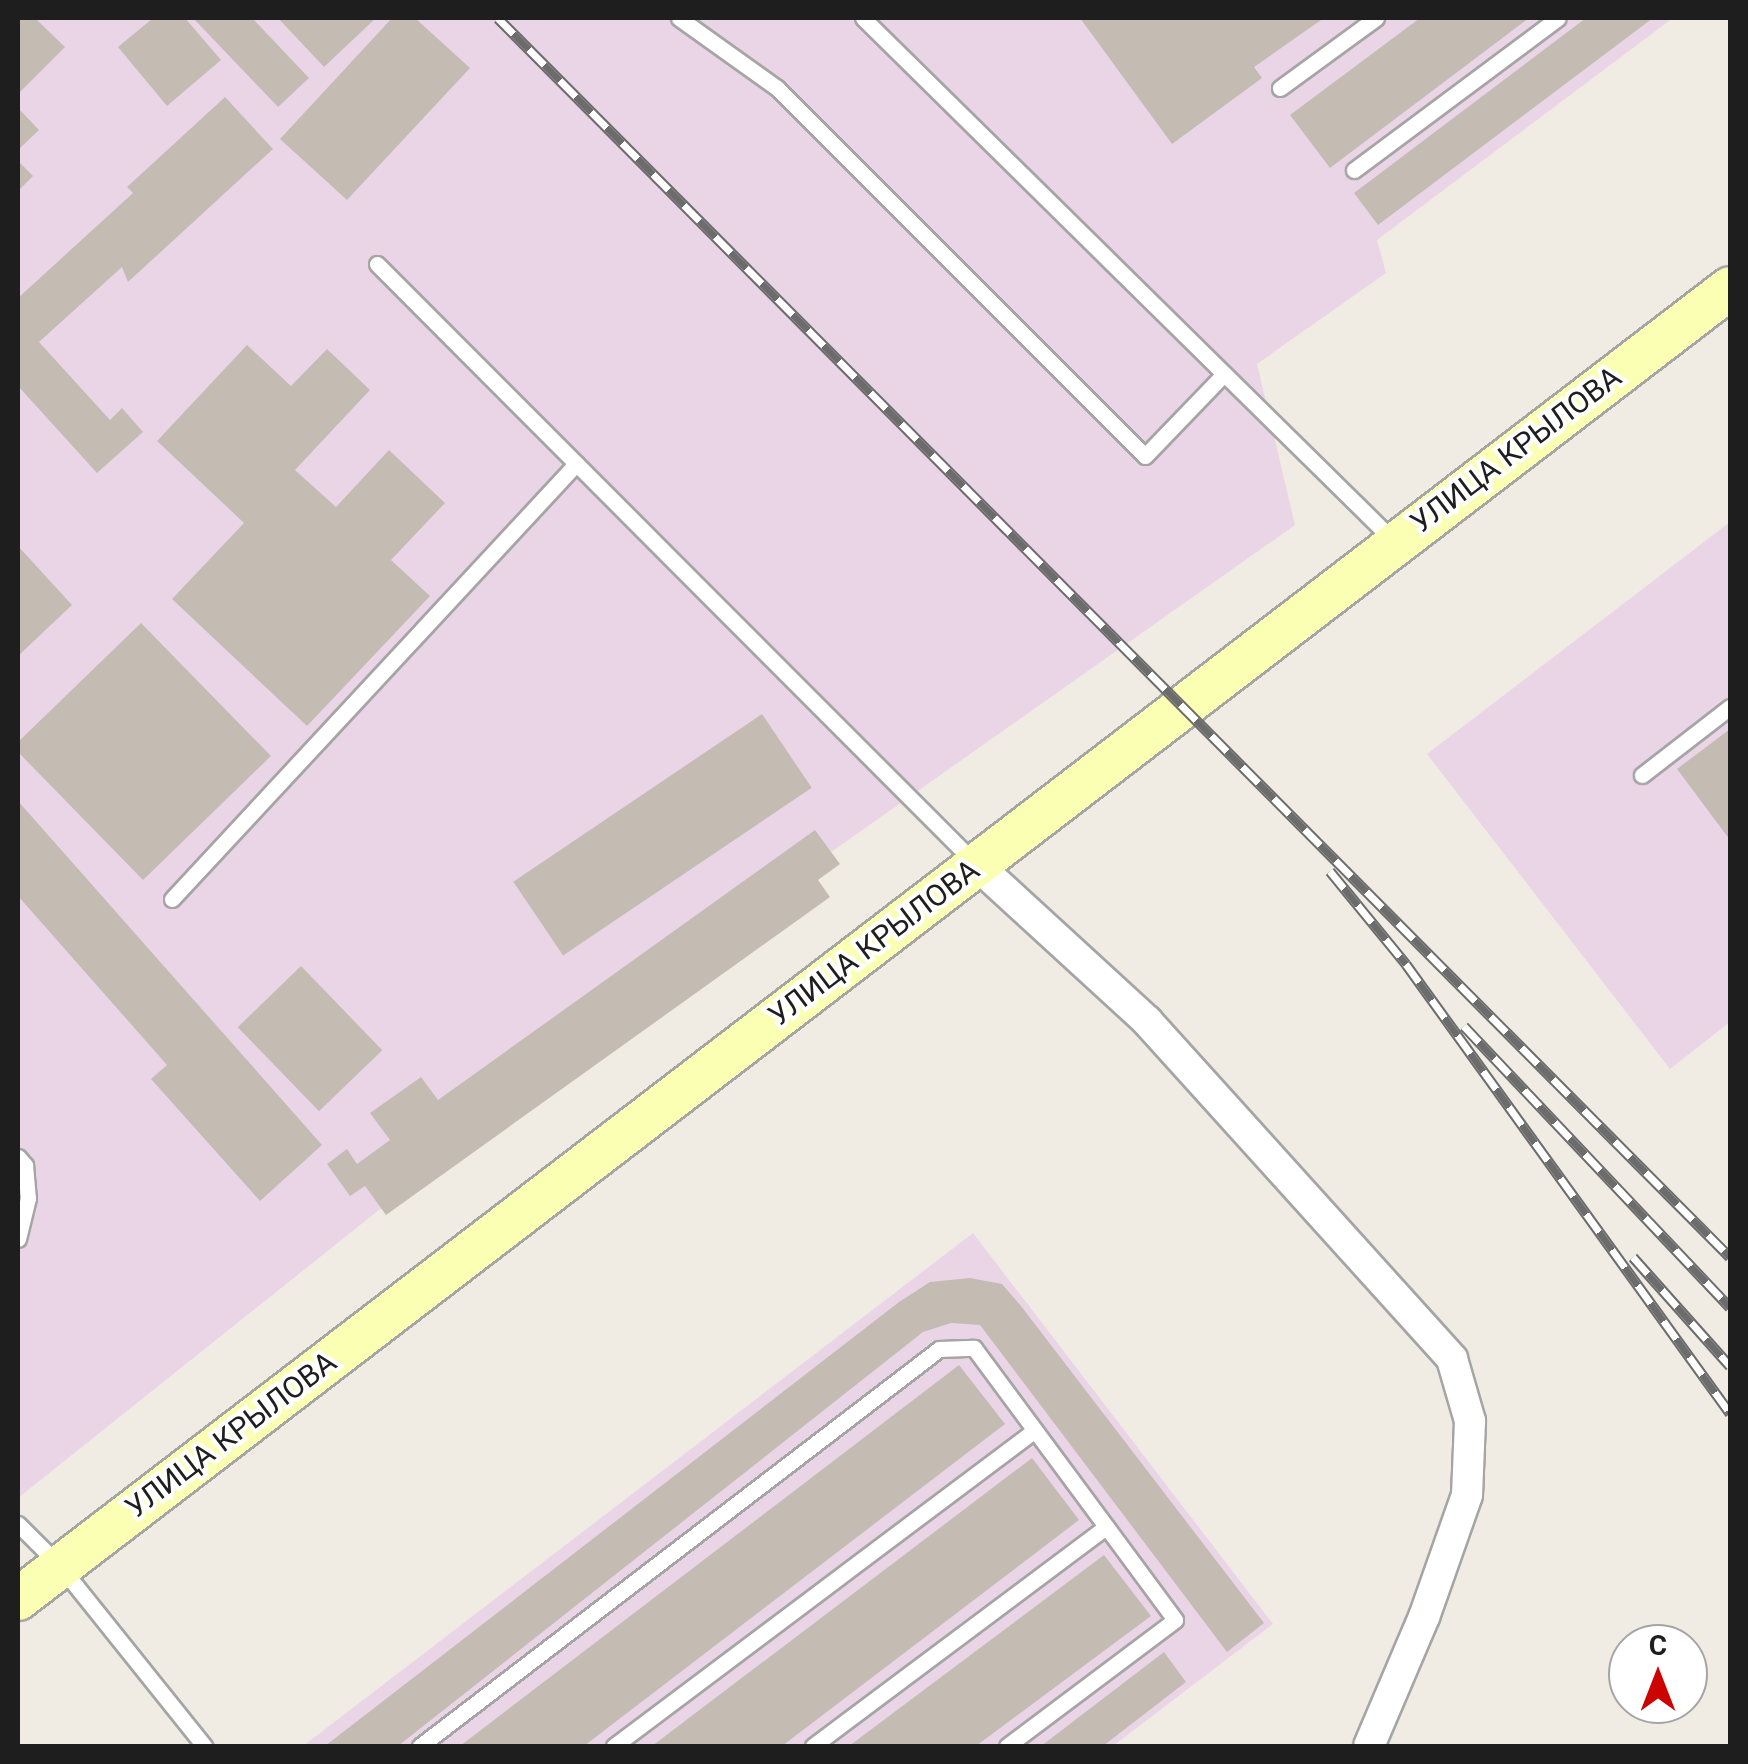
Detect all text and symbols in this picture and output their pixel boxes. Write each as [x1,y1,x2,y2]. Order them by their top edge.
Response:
street label: УЛИЦА КРЫЛОВА [1404,359,1628,541]
street label: УЛИЦА КРЫЛОВА [762,852,986,1034]
street label: УЛИЦА КРЫЛОВА [119,1344,343,1526]
north arrow [1608,1624,1708,1724]
text: С [1649,1629,1667,1662]

